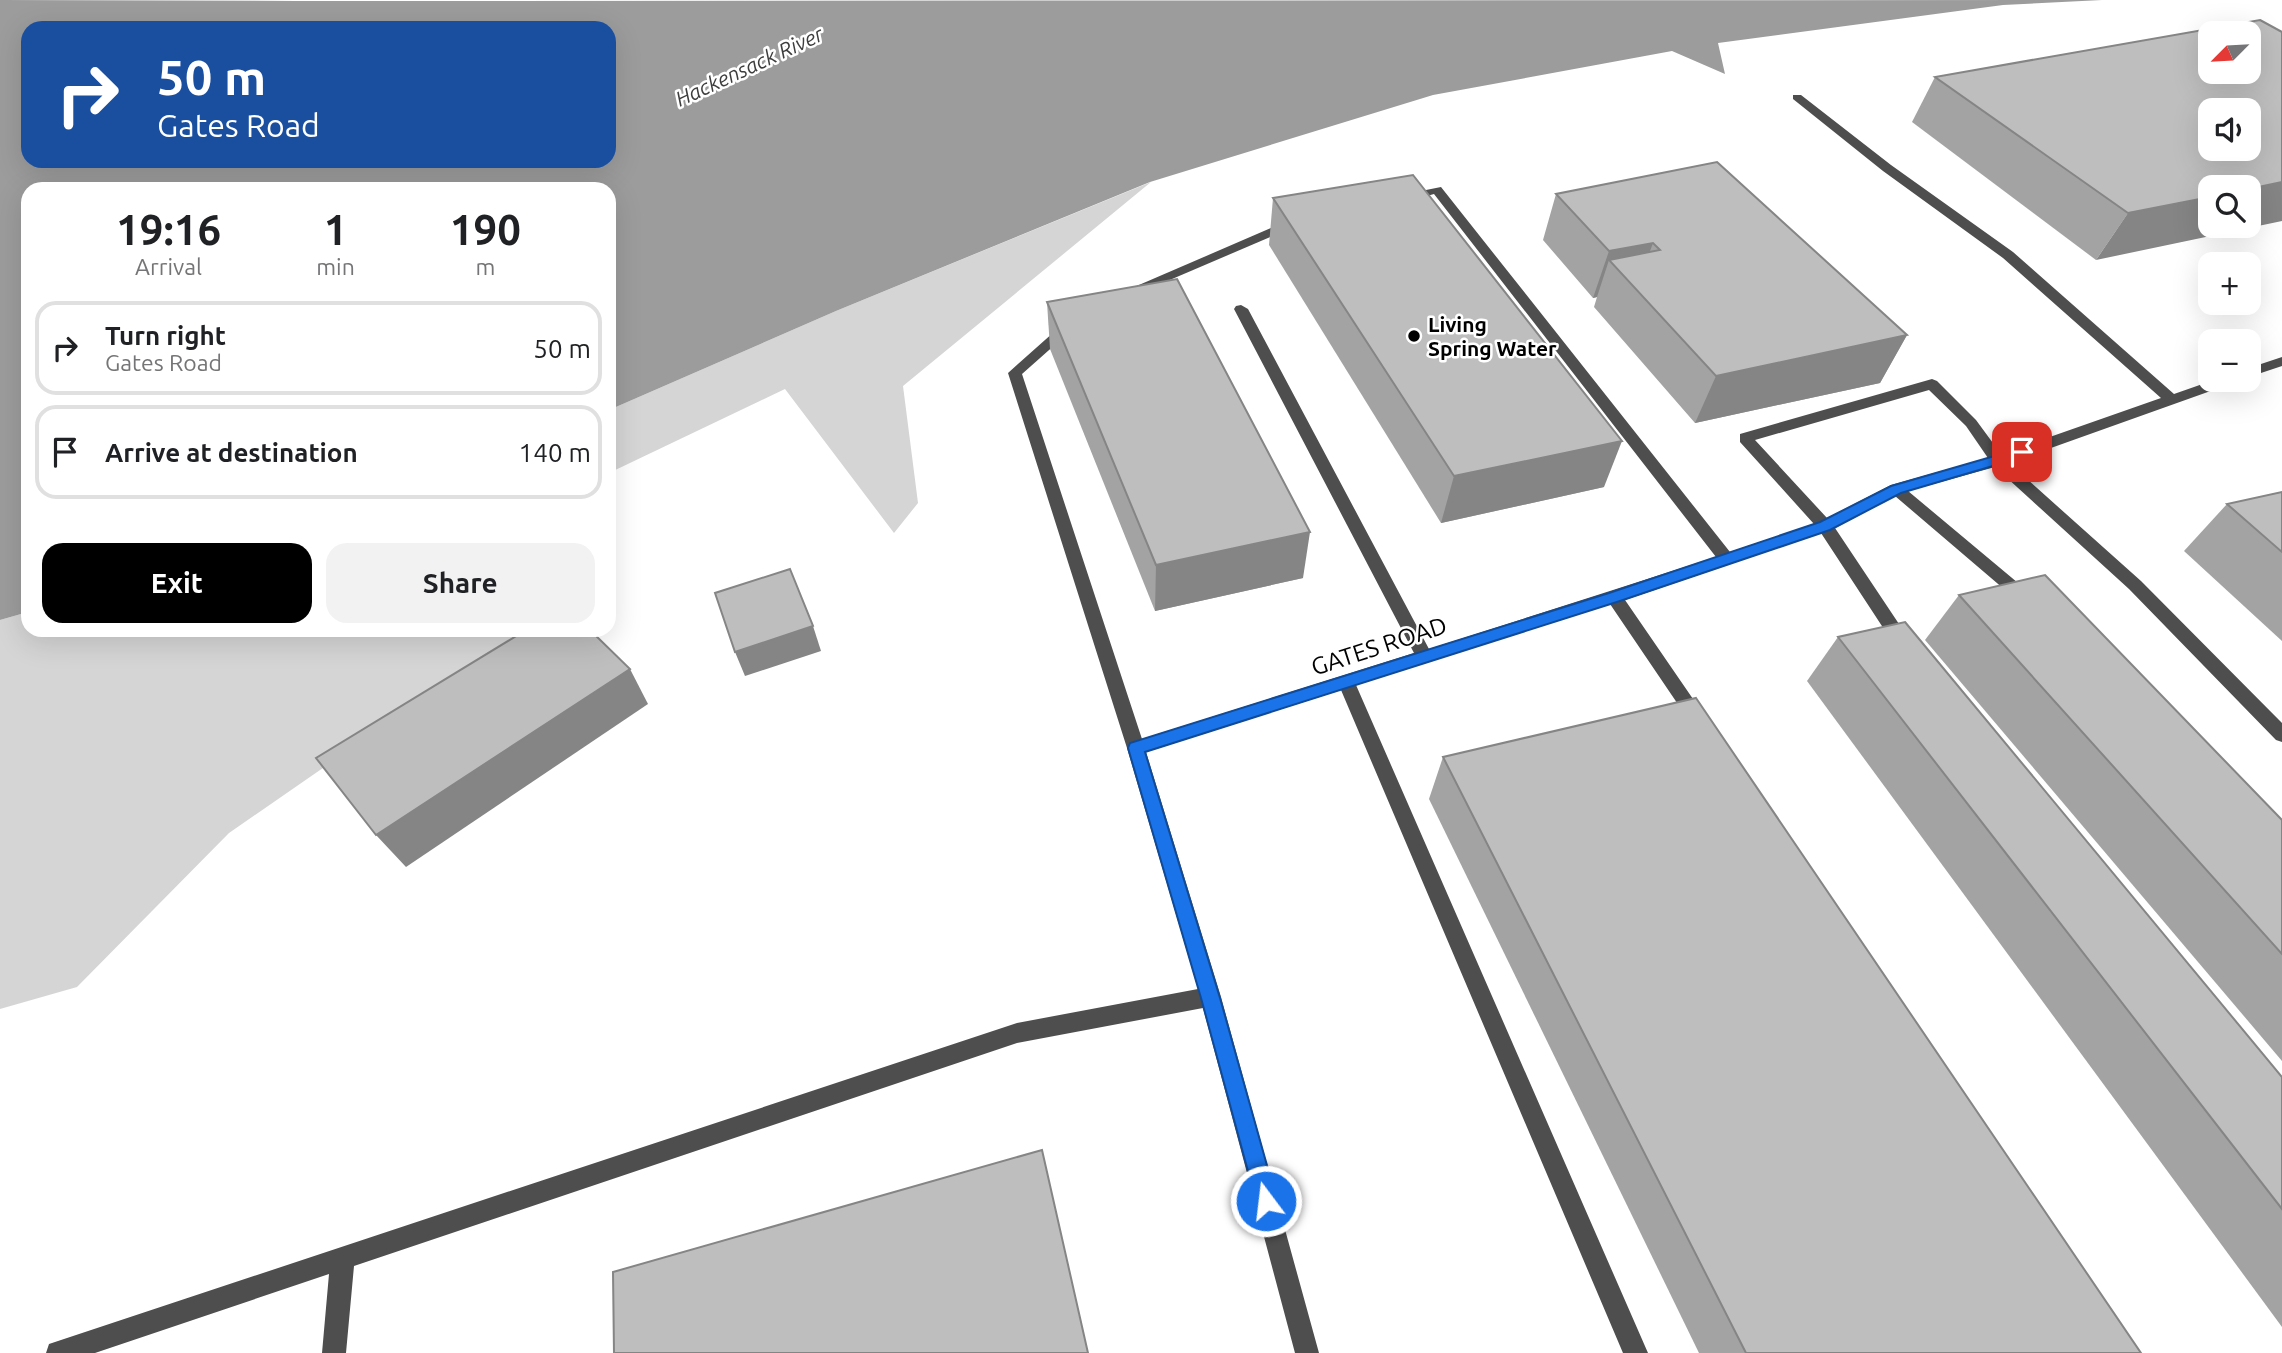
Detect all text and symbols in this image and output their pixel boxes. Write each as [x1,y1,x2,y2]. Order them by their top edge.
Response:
water label: Hackensack River [671,21,828,111]
north arrow [2198,21,2261,84]
map controls [2198,21,2261,392]
icon: right [42,49,133,140]
text: 50 m [157,49,266,104]
button: sound [2198,98,2261,161]
text: Gates Road [157,107,320,143]
button: search [2198,175,2261,238]
text: 19:16 [116,206,221,253]
text: 1 [324,206,347,253]
text: 190 [450,206,521,253]
button: + [2198,252,2261,315]
text: Arrival [135,254,202,279]
text: min [316,254,355,279]
text: m [475,254,495,279]
place label: Living Spring Water [1428,312,1557,360]
text: Turn right [105,321,226,350]
marker: Living Spring Water [1406,328,1422,344]
icon: right [46,329,84,367]
button: − [2198,329,2261,392]
text: 50 m [533,334,591,363]
text: Gates Road [105,350,222,375]
pin [1992,422,2052,482]
icon: arrive [46,433,84,471]
icon: arrive [2003,433,2041,471]
text: Arrive at destination [105,438,358,467]
text: 140 m [519,438,591,467]
button: Exit [42,543,312,623]
button: Share [326,543,595,623]
street label: GATES ROAD [1308,611,1450,681]
position arrow [1229,1164,1303,1238]

